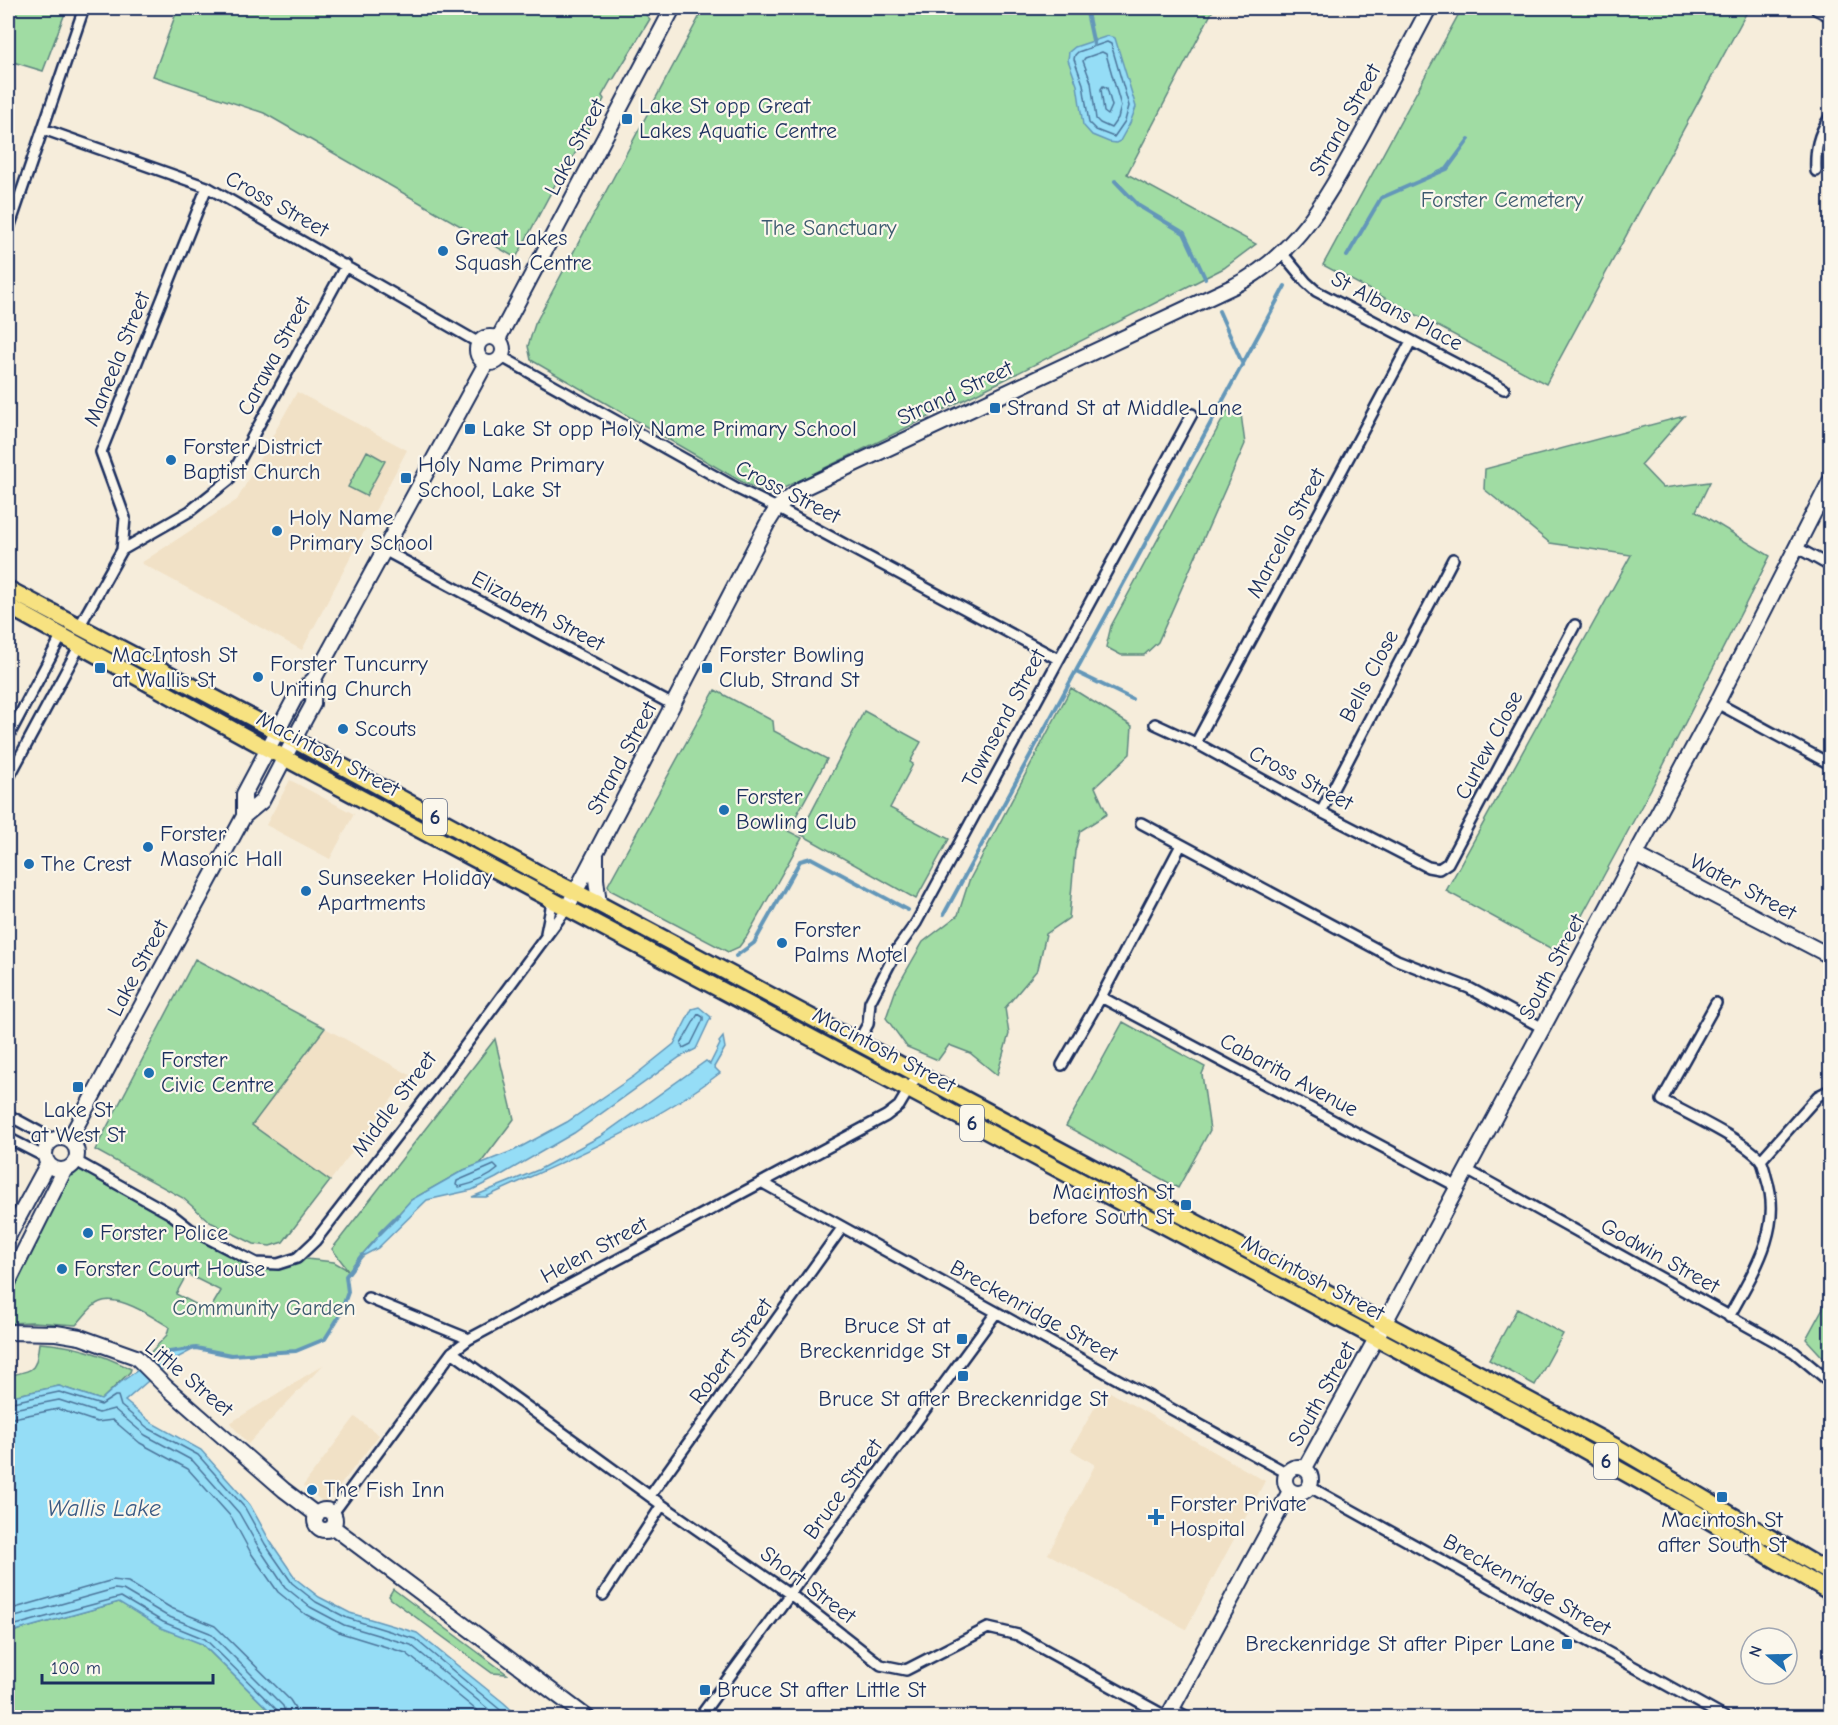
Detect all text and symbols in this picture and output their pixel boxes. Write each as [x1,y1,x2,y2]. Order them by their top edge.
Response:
street label: Strand Street [1303,59,1387,181]
place label: Lake St opp Great Lakes Aquatic Centre [639,93,837,144]
street label: Lake Street [539,94,612,200]
marker: Lake St opp Great Lakes Aquatic Centre [620,112,634,126]
street label: Cross Street [221,165,334,243]
park label: Forster Cemetery [1421,187,1584,213]
park label: The Sanctuary [761,215,897,241]
place label: Great Lakes Squash Centre [455,225,592,276]
marker: Great Lakes Squash Centre [436,244,450,258]
street label: St Albans Place [1327,265,1467,357]
street label: Maneela Street [78,287,156,430]
street label: Carawa Street [232,291,317,420]
street label: Strand Street [893,355,1017,431]
place label: Strand St at Middle Lane [1007,395,1242,421]
marker: Strand St at Middle Lane [988,401,1002,415]
place label: Lake St opp Holy Name Primary School [482,416,857,442]
marker: Lake St opp Holy Name Primary School [463,422,477,436]
place label: Forster District Baptist Church [183,434,322,485]
place label: Holy Name Primary School, Lake St [418,452,604,503]
marker: Forster District Baptist Church [164,453,178,467]
street label: Cross Street [731,455,845,530]
street label: Marcella Street [1241,463,1331,602]
marker: Holy Name Primary School, Lake St [399,471,413,485]
place label: Holy Name Primary School [289,505,433,556]
marker: Holy Name Primary School [270,524,284,538]
street label: Elizabeth Street [467,565,610,657]
street label: Bells Close [1334,625,1404,727]
place label: MacIntosh St at Wallis St [112,642,238,693]
place label: Forster Bowling Club, Strand St [719,642,865,693]
street label: Townsend Street [957,644,1052,791]
place label: Forster Tuncurry Uniting Church [270,651,428,702]
marker: MacIntosh St at Wallis St [93,661,107,675]
marker: Forster Bowling Club, Strand St [700,661,714,675]
marker: Forster Tuncurry Uniting Church [251,670,265,684]
street label: Curlew Close [1449,686,1529,804]
street label: Strand Street [581,696,663,819]
street label: Macintosh Street [252,705,405,803]
place label: Scouts [355,716,416,742]
marker: Scouts [336,722,350,736]
street label: Cross Street [1245,740,1358,817]
place label: Forster Bowling Club [736,784,857,835]
road number: 6 [423,799,447,835]
marker: Forster Bowling Club [717,803,731,817]
place label: Forster Masonic Hall [160,821,283,872]
marker: Forster Masonic Hall [141,840,155,854]
street label: Water Street [1685,848,1801,926]
place label: The Crest [41,851,132,877]
marker: The Crest [22,857,36,871]
place label: Sunseeker Holiday Apartments [318,865,492,916]
marker: Sunseeker Holiday Apartments [299,884,313,898]
street label: South Street [1513,909,1591,1024]
street label: Lake Street [102,915,175,1021]
place label: Forster Palms Motel [794,917,908,968]
marker: Forster Palms Motel [775,936,789,950]
street label: Macintosh Street [808,1001,961,1099]
street label: Cabarita Avenue [1215,1028,1363,1122]
street label: Middle Street [346,1046,442,1162]
place label: Forster Civic Centre [161,1047,274,1098]
marker: Forster Civic Centre [142,1066,156,1080]
marker: Lake St at West St [71,1080,85,1094]
place label: Lake St at West St [31,1097,126,1148]
road number: 6 [960,1105,984,1141]
place label: Macintosh St before South St [1028,1179,1175,1230]
marker: Macintosh St before South St [1179,1198,1193,1212]
street label: Helen Street [536,1211,653,1289]
street label: Godwin Street [1596,1213,1725,1300]
place label: Forster Police [100,1220,228,1246]
marker: Forster Police [81,1226,95,1240]
street label: Macintosh Street [1237,1229,1390,1327]
street label: Breckenridge Street [946,1254,1123,1368]
place label: Forster Court House [74,1256,265,1282]
marker: Forster Court House [55,1262,69,1276]
street label: Robert Street [684,1292,779,1409]
park label: Community Garden [172,1295,356,1321]
place label: Bruce St at Breckenridge St [799,1313,951,1364]
marker: Bruce St at Breckenridge St [955,1332,969,1346]
street label: Little Street [140,1334,239,1423]
street label: South Street [1283,1337,1362,1451]
marker: Bruce St after Breckenridge St [956,1369,970,1383]
place label: Bruce St after Breckenridge St [818,1386,1108,1412]
street label: Bruce Street [798,1433,889,1544]
road number: 6 [1594,1443,1618,1479]
place label: The Fish Inn [324,1477,445,1503]
marker: The Fish Inn [305,1483,319,1497]
marker: Macintosh St after South St [1715,1490,1729,1504]
place label: Forster Private Hospital [1170,1491,1307,1542]
water label: Wallis Lake [47,1494,161,1522]
place label: Macintosh St after South St [1657,1507,1787,1558]
marker: Forster Private Hospital [1147,1508,1165,1526]
street label: Breckenridge Street [1439,1528,1616,1642]
street label: Short Street [755,1541,862,1630]
north arrow [1739,1626,1799,1686]
place label: Breckenridge St after Piper Lane [1245,1631,1555,1657]
marker: Breckenridge St after Piper Lane [1560,1637,1574,1651]
text: N [1746,1644,1766,1659]
scale bar [42,1647,213,1685]
text: 100 m [51,1658,101,1679]
place label: Bruce St after Little St [717,1677,927,1703]
marker: Bruce St after Little St [698,1683,712,1697]

